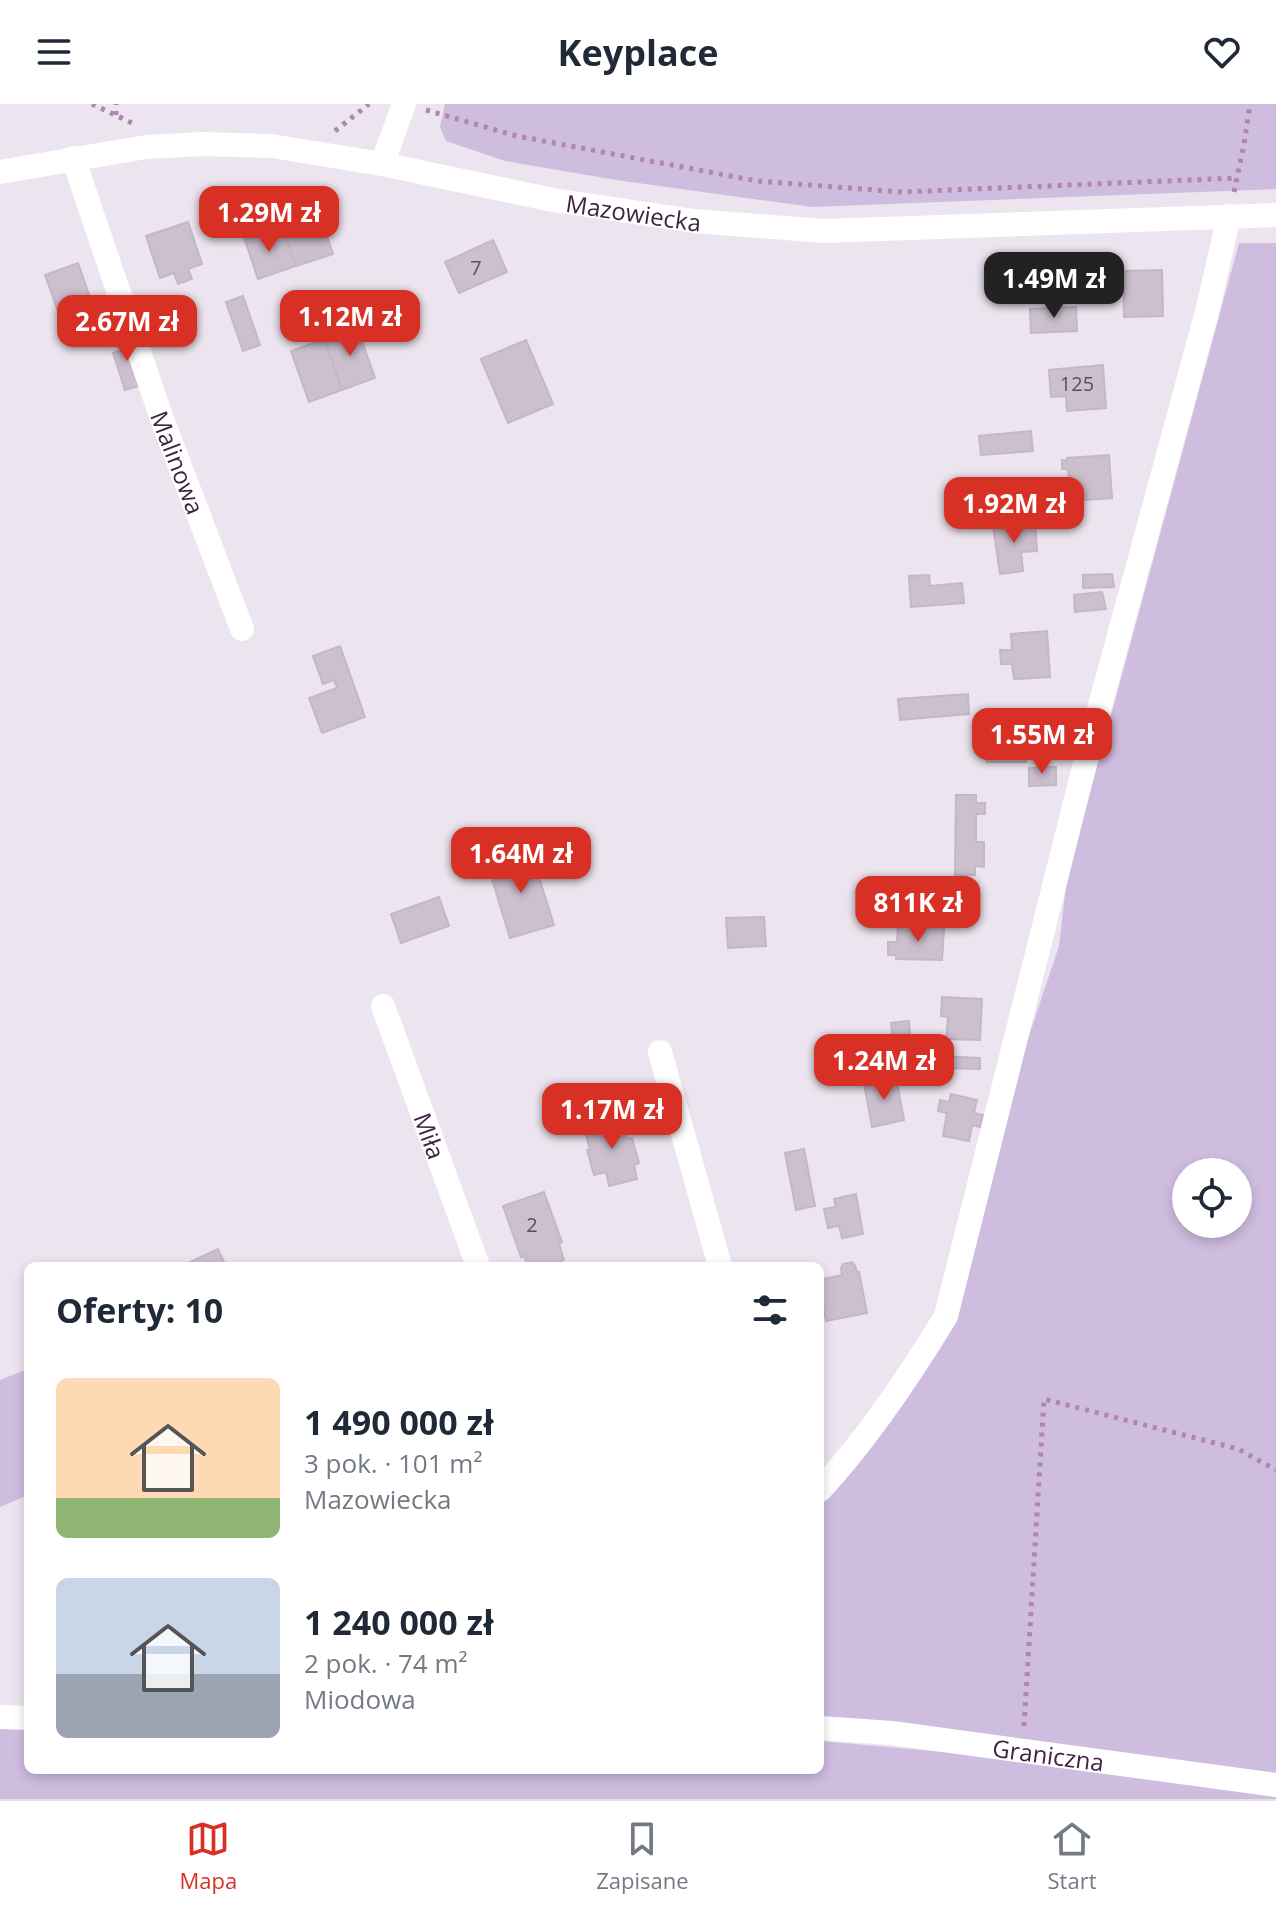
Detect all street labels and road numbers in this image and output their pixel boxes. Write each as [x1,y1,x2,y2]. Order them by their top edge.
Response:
street label: Mazowiecka [564,186,702,238]
street label: Malinowa [144,406,213,519]
street label: Miła [407,1108,454,1163]
street label: Graniczna [991,1730,1106,1778]

